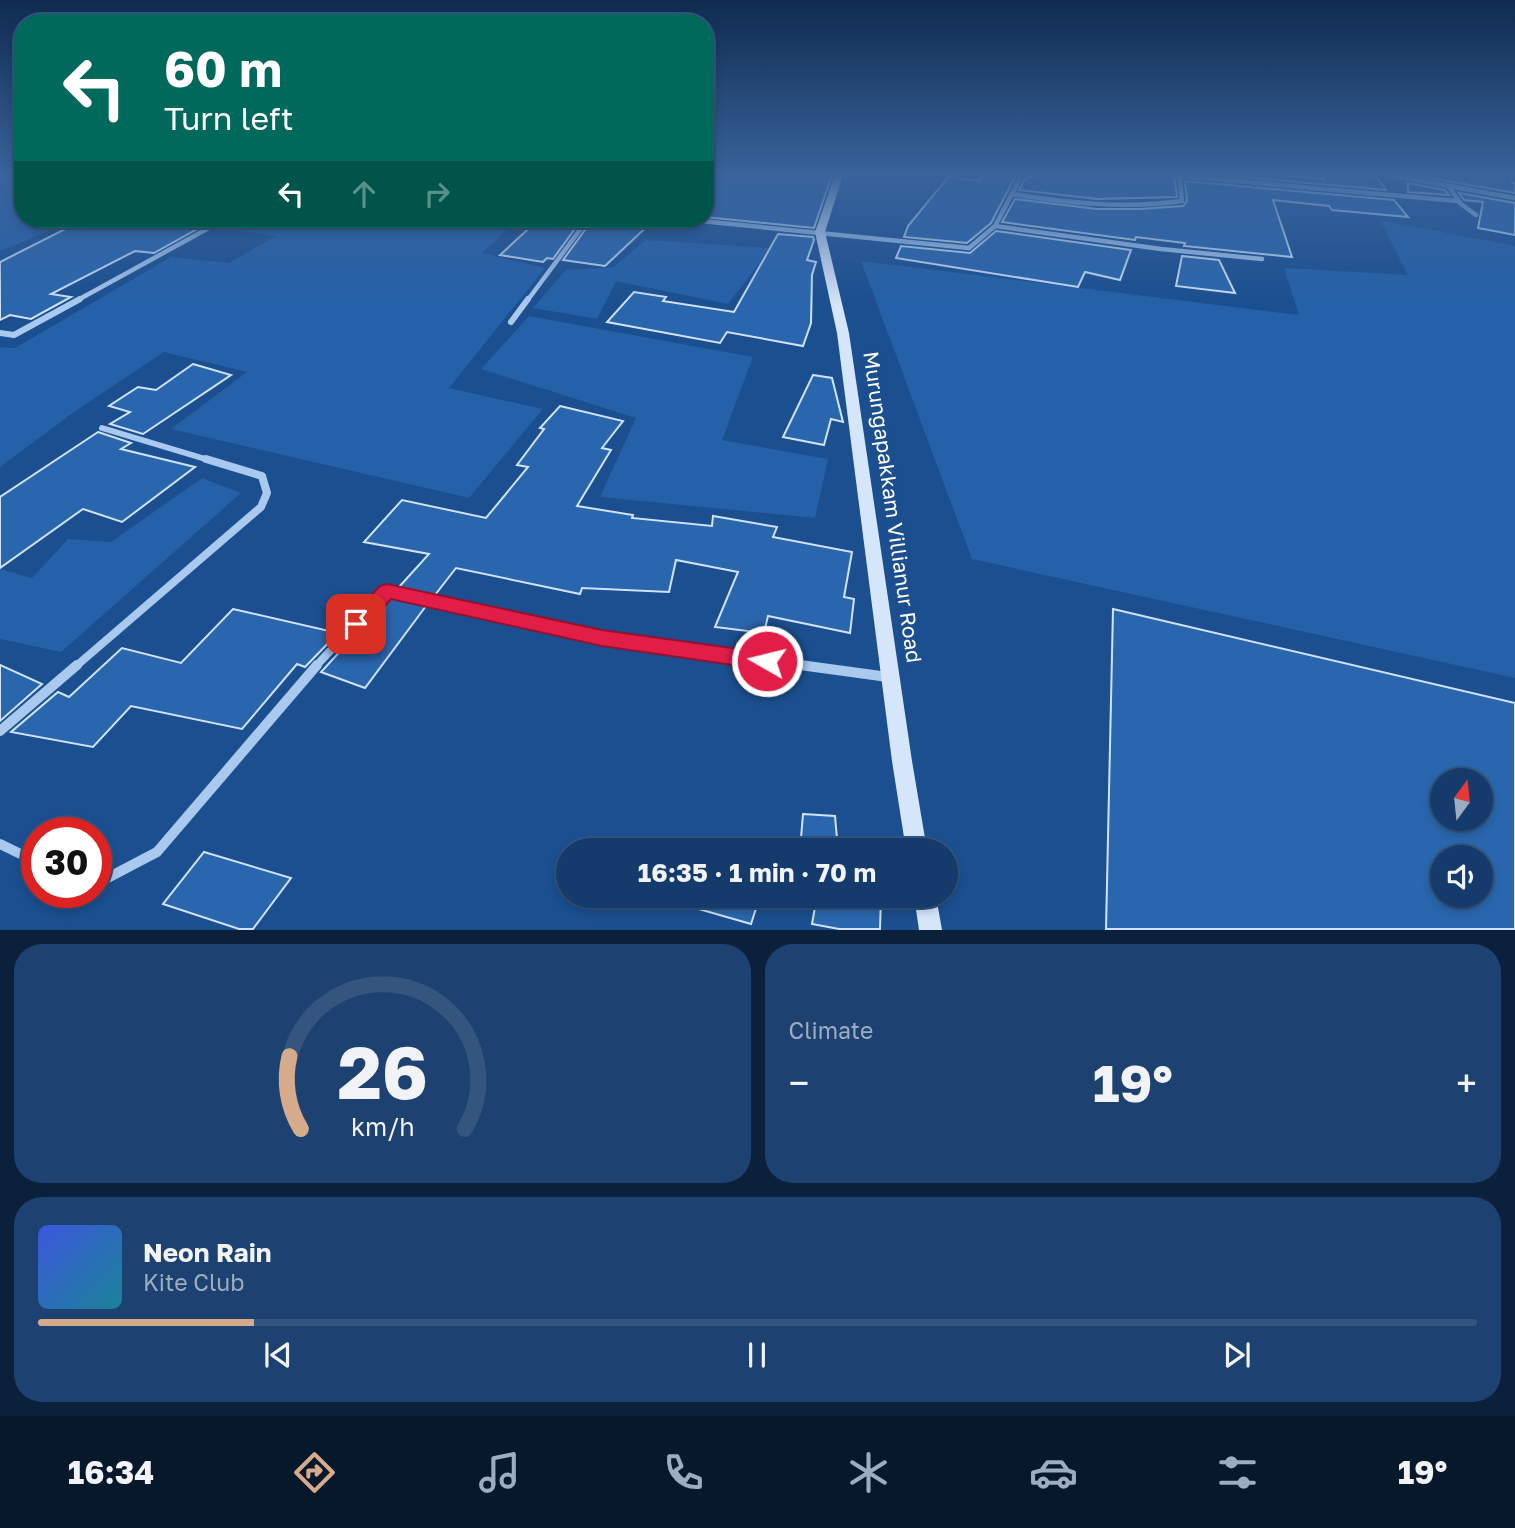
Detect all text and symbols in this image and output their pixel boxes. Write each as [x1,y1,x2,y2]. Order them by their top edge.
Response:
text: 60 m [164,39,282,98]
icon: left [49,42,140,133]
text: Turn left [164,99,293,137]
icon: left [272,175,310,213]
icon: ahead [345,175,383,213]
icon: right [418,175,456,213]
street label: Murungapakkam Villianur Road [858,349,928,665]
pin [326,594,386,654]
icon: arrive [337,605,375,643]
position arrow [730,624,804,698]
north arrow [1430,768,1493,831]
map controls [1430,768,1493,908]
speed limit sign: 30 [21,817,112,908]
button: sound [1430,845,1493,908]
text: 16:35 · 1 min · 70 m [638,857,876,888]
text: Climate [789,1016,873,1044]
text: 26 [337,1029,428,1116]
text: 19° [1093,1051,1173,1113]
text: − [789,1060,809,1105]
text: + [1456,1060,1477,1105]
text: km/h [350,1111,414,1142]
text: Neon Rain [143,1237,272,1268]
text: Kite Club [143,1268,244,1296]
icon: previous [259,1336,297,1374]
icon: pause [738,1336,776,1374]
icon: next [1218,1336,1256,1374]
icon: directions [290,1448,339,1497]
icon: music [475,1448,524,1497]
icon: phone [659,1448,708,1497]
icon: climate [844,1448,893,1497]
icon: car [1029,1448,1078,1497]
icon: filters [1213,1448,1262,1497]
text: 16:34 [68,1453,154,1491]
text: 19° [1398,1453,1447,1491]

